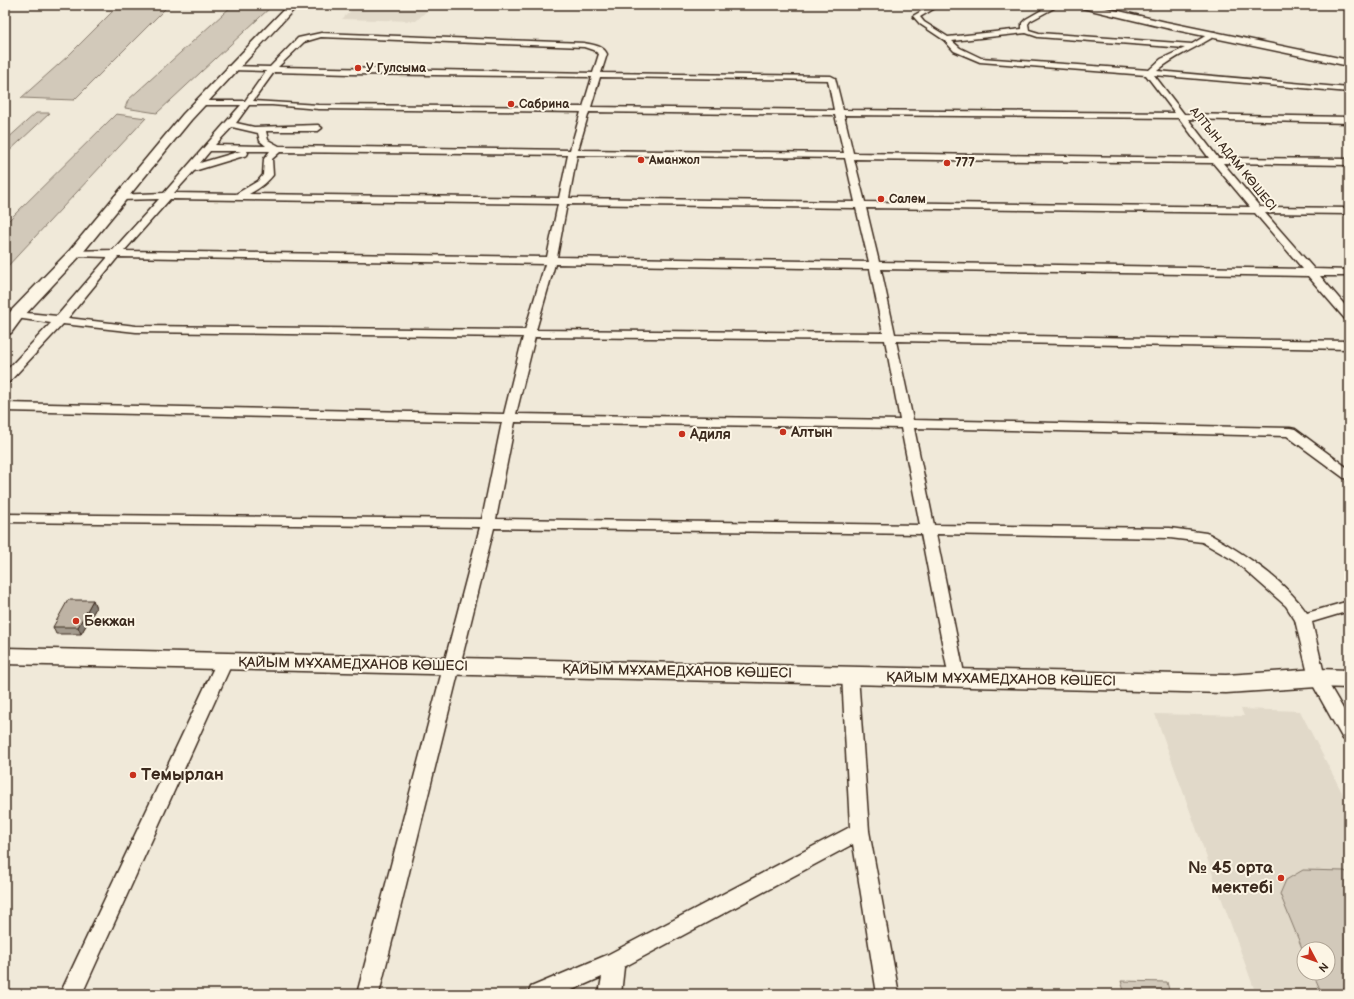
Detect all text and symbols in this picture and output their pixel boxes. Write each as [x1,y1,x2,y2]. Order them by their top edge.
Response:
place label: У Гулсыма [366,61,427,76]
marker: У Гулсыма [353,63,363,73]
place label: Сабрина [519,97,570,112]
marker: Сабрина [506,99,516,109]
street label: АЛТЫН АДАМ КӨШЕСІ [1186,103,1280,214]
place label: Аманжол [648,153,700,168]
marker: Аманжол [636,155,646,165]
place label: 777 [955,156,975,171]
marker: 777 [942,158,952,168]
place label: Салем [889,192,926,207]
marker: Салем [876,194,886,204]
place label: Алтын [790,424,833,441]
place label: Адиля [689,426,731,443]
marker: Алтын [778,427,788,437]
marker: Адиля [677,429,687,439]
place label: Бекжан [84,613,135,630]
marker: Бекжан [71,616,81,626]
street label: ҚАЙЫМ МҰХАМЕДХАНОВ КӨШЕСІ [238,653,468,675]
street label: ҚАЙЫМ МҰХАМЕДХАНОВ КӨШЕСІ [562,660,792,682]
street label: ҚАЙЫМ МҰХАМЕДХАНОВ КӨШЕСІ [886,668,1116,690]
place label: Темырлан [141,765,224,785]
marker: Темырлан [128,770,138,780]
place label: № 45 орта мектебі [1188,858,1273,898]
marker: № 45 орта мектебі [1276,873,1286,883]
north arrow [1296,941,1336,981]
text: N [1316,960,1331,975]

